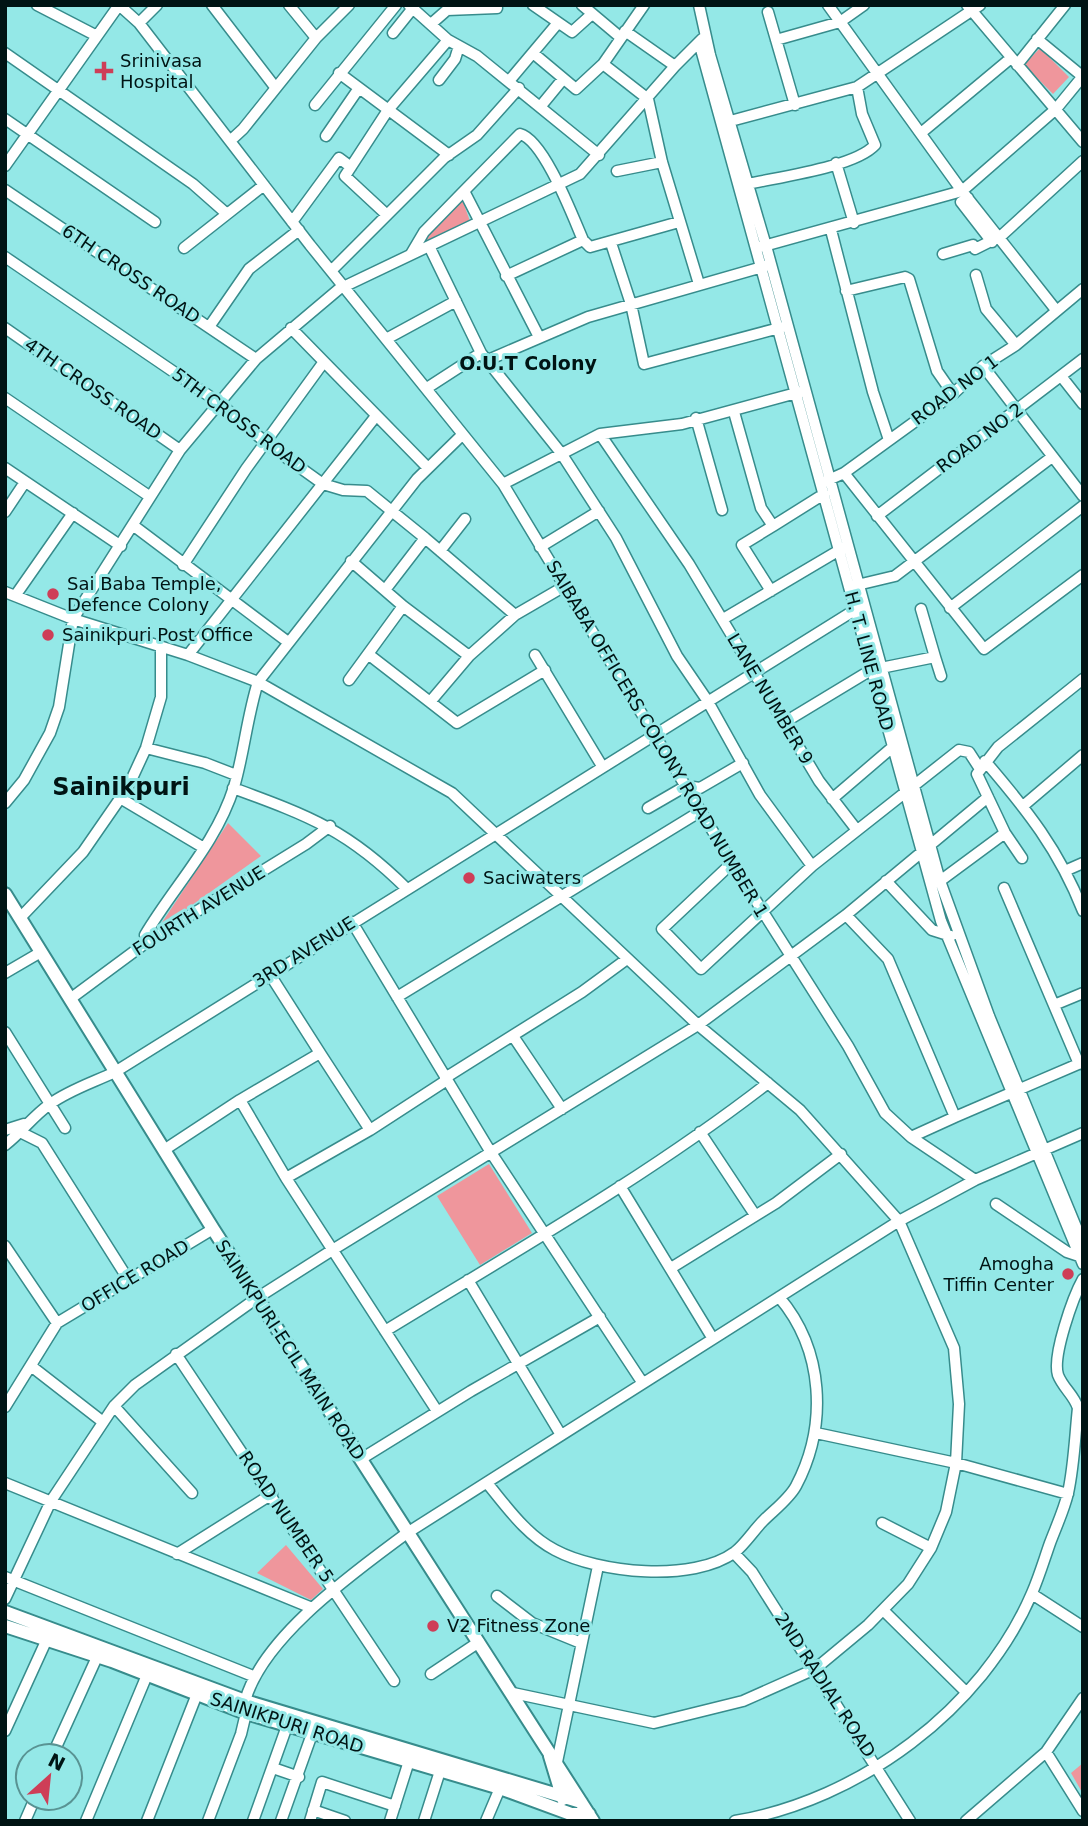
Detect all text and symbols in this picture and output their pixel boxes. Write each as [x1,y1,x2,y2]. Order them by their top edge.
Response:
place label: Srinivasa Hospital [120,50,202,92]
marker: Srinivasa Hospital [94,61,114,81]
street label: 6TH CROSS ROAD [58,220,204,328]
street label: 4TH CROSS ROAD [21,334,166,444]
street label: ROAD NO 1 [907,350,1002,429]
district label: O.U.T Colony [459,352,597,374]
street label: 5TH CROSS ROAD [168,363,310,478]
street label: ROAD NO 2 [932,398,1027,477]
street label: SAIBABA OFFICERS COLONY ROAD NUMBER 1 [542,557,773,921]
place label: Sai Baba Temple, Defence Colony [67,573,222,615]
marker: Sai Baba Temple, Defence Colony [45,586,61,602]
street label: H. T. LINE ROAD [841,589,898,733]
place label: Sainikpuri Post Office [62,624,253,645]
marker: Sainikpuri Post Office [40,627,56,643]
street label: LANE NUMBER 9 [723,630,818,768]
district label: Sainikpuri [52,773,190,801]
street label: FOURTH AVENUE [129,861,269,960]
place label: Saciwaters [483,867,581,888]
marker: Saciwaters [461,870,477,886]
street label: 3RD AVENUE [249,912,359,991]
street label: OFFICE ROAD [77,1235,193,1316]
street label: SAINIKPURI-ECIL MAIN ROAD [211,1236,370,1464]
place label: Amogha Tiffin Center [942,1253,1055,1295]
marker: Amogha Tiffin Center [1060,1266,1076,1282]
street label: ROAD NUMBER 5 [235,1447,338,1586]
street label: 2ND RADIAL ROAD [771,1608,880,1761]
place label: V2 Fitness Zone [447,1615,590,1636]
marker: V2 Fitness Zone [425,1618,441,1634]
street label: SAINIKPURI ROAD [208,1688,367,1757]
north arrow [14,1742,84,1812]
text: N [45,1748,69,1775]

